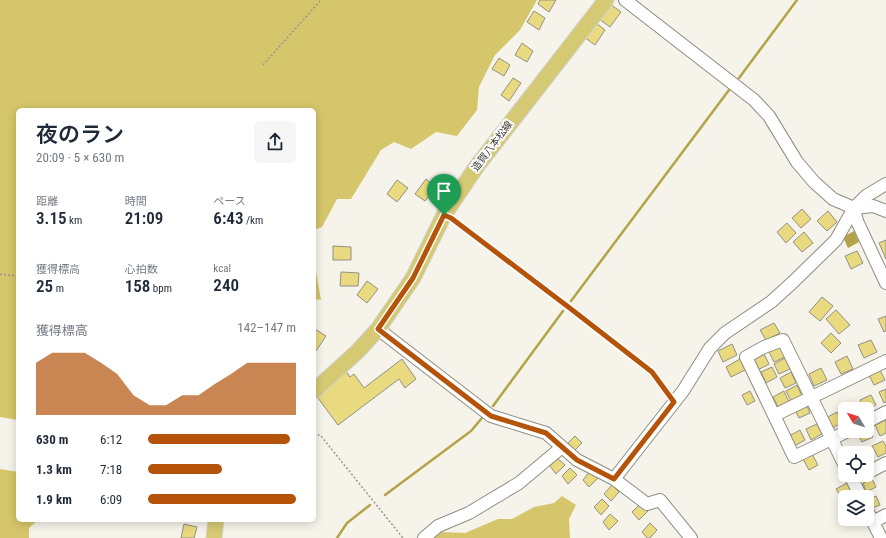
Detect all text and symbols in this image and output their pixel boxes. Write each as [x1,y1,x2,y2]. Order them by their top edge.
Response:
street label: 造賀八本松線 [470,119,514,173]
button: share [254,121,296,163]
text: 夜のラン [36,122,124,147]
text: 20:09 · 5 × 630 m [36,150,124,165]
pin [427,174,461,215]
icon: arrive [433,180,455,202]
text: 距離 [36,195,58,208]
text: 時間 [125,195,147,208]
text: ペース [213,195,246,208]
text: 3.15 [36,208,67,228]
text: 21:09 [125,208,163,228]
text: 6:43 [213,208,243,228]
text: km [67,214,82,227]
text: /km [243,214,263,227]
text: kcal [213,262,231,275]
text: 獲得標高 [36,263,80,276]
text: 心拍数 [125,263,158,276]
text: 240 [213,275,239,295]
text: 25 [36,276,53,296]
text: 158 [125,276,150,296]
text: m [53,282,64,295]
text: bpm [150,282,172,295]
text: 142–147 m [237,320,296,335]
text: 獲得標高 [36,323,88,338]
north arrow [838,402,874,438]
map controls [838,402,874,526]
text: 630 m [36,432,68,447]
text: 6:12 [100,432,122,447]
button: locate [838,446,874,482]
text: 1.3 km [36,462,72,477]
text: 7:18 [100,462,122,477]
button: layers [838,490,874,526]
text: 1.9 km [36,492,72,507]
text: 6:09 [100,492,122,507]

